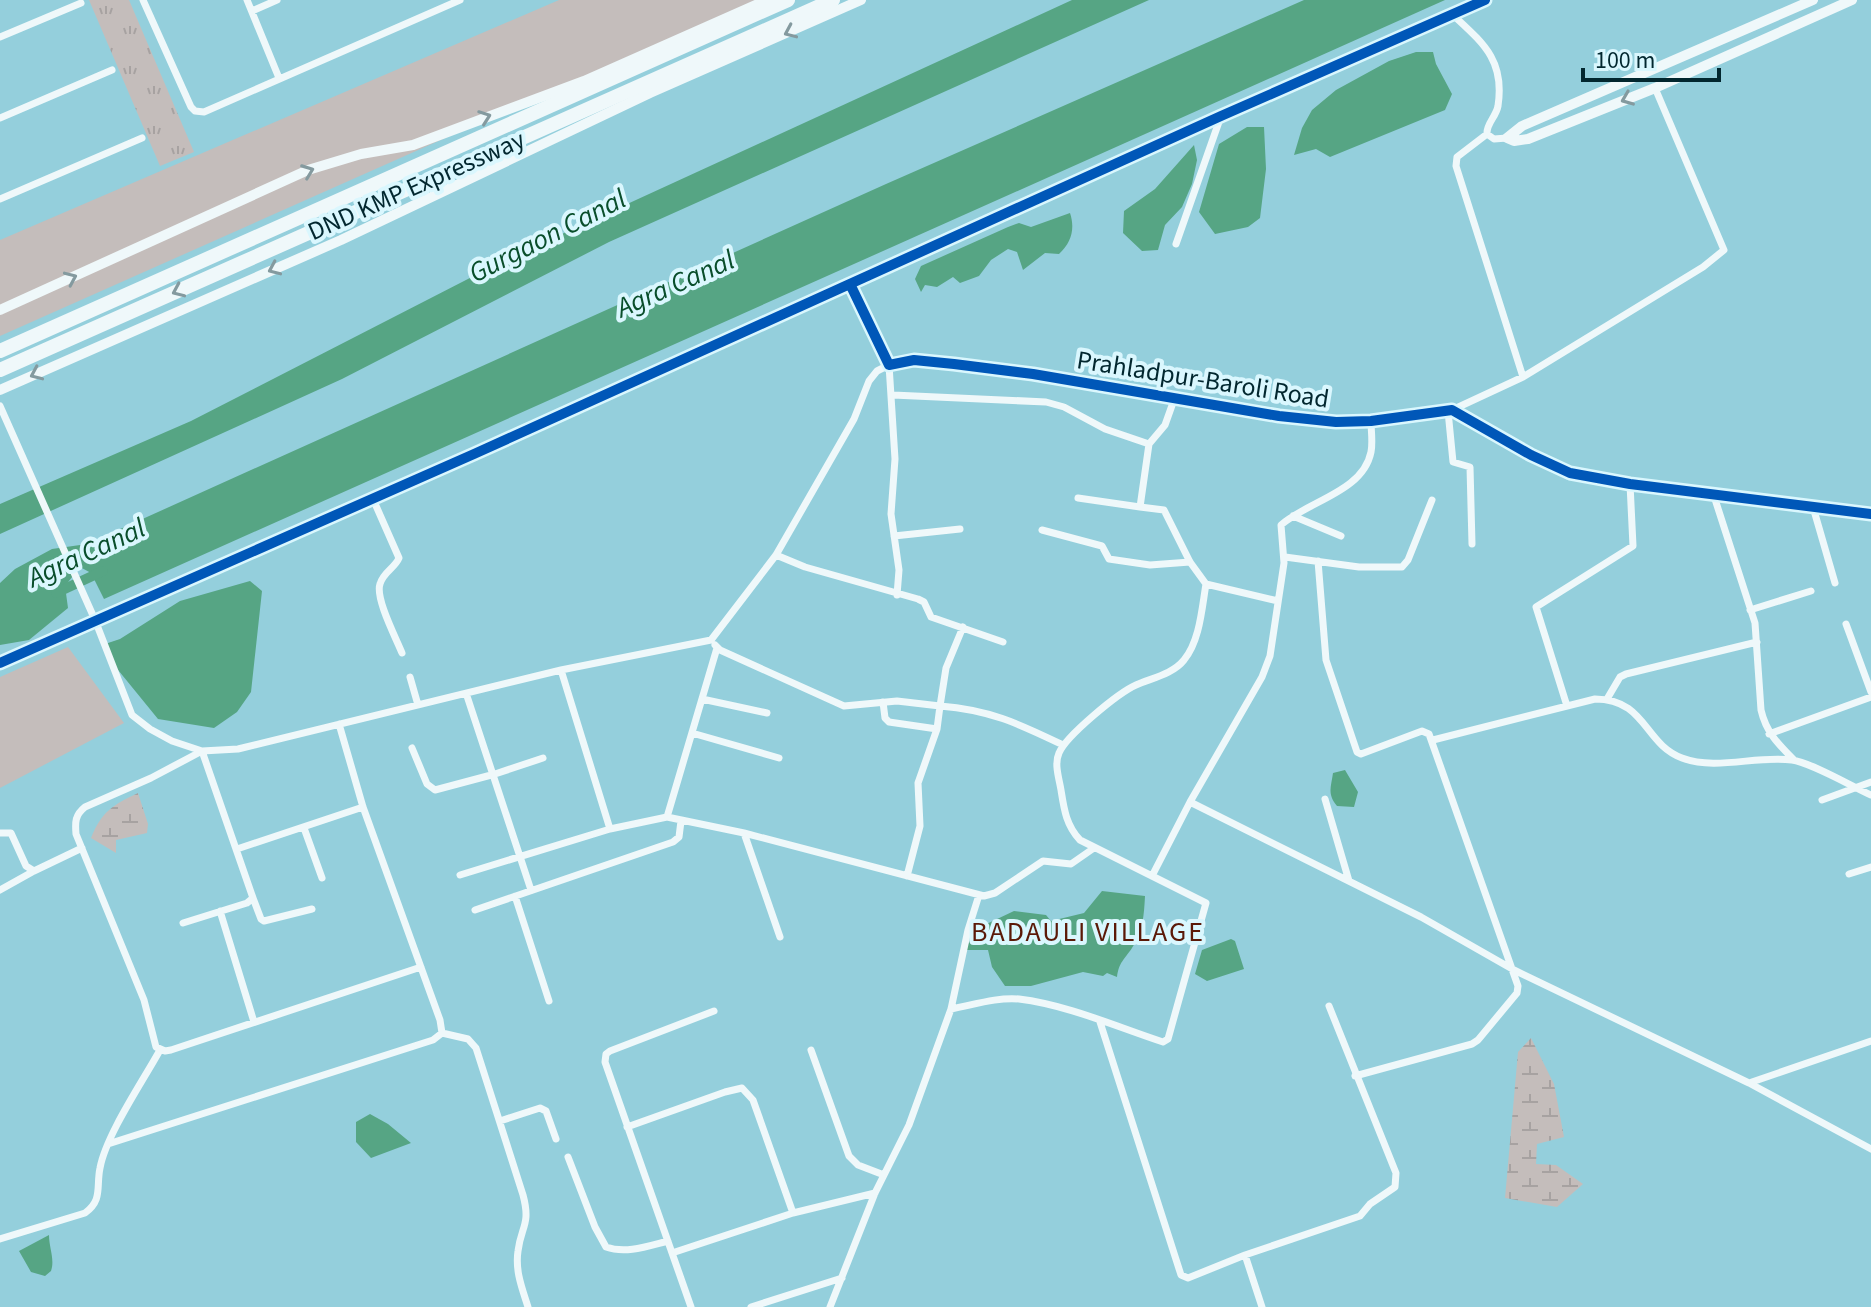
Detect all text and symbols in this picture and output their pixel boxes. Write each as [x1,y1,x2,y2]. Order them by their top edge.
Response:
one-way arrow [784,22,798,38]
scale bar [1583,32,1719,82]
text: 100 m [1595,43,1655,78]
one-way arrow [1621,89,1635,106]
one-way arrow [478,110,492,127]
street label: DND KMP Expressway [302,121,531,250]
one-way arrow [300,164,314,181]
water label: Gurgaon Canal [462,179,633,293]
water label: Agra Canal [608,240,741,329]
one-way arrow [268,260,282,276]
one-way arrow [63,271,77,287]
one-way arrow [172,281,186,297]
street label: Prahladpur-Baroli Road [1074,341,1332,418]
one-way arrow [30,364,44,380]
water label: Agra Canal [19,508,152,599]
district label: BADAULI VILLAGE [971,912,1205,952]

